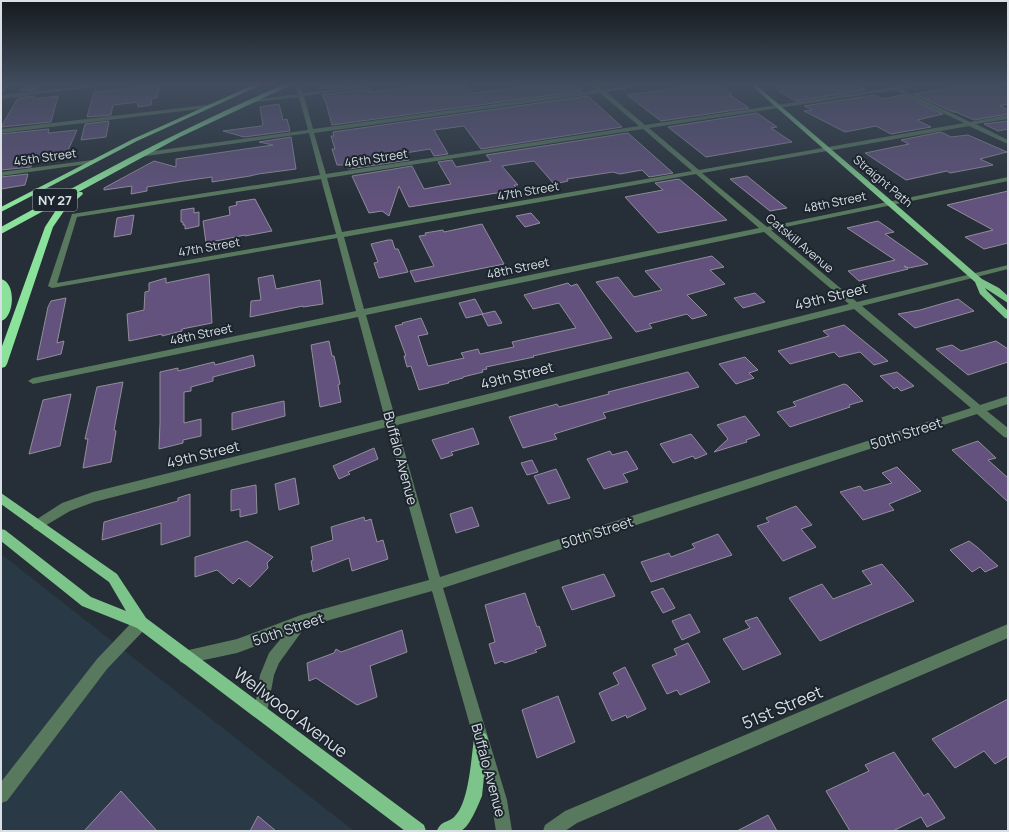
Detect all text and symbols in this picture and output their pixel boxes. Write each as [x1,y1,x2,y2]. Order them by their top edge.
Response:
street label: 45th Street [12,144,78,170]
street label: 46th Street [343,145,409,171]
street label: Straight Path [850,151,916,211]
street label: 47th Street [496,177,561,205]
street label: 48th Street [802,187,868,217]
road number: NY 27 [33,189,77,211]
street label: Catskill Avenue [762,209,838,277]
street label: 47th Street [177,233,242,261]
street label: 48th Street [485,253,551,283]
street label: 49th Street [792,278,870,314]
street label: 48th Street [168,319,234,349]
street label: 49th Street [478,357,556,393]
street label: Buffalo Avenue [379,409,423,507]
street label: 50th Street [868,412,945,454]
street label: 49th Street [164,436,242,472]
street label: 50th Street [559,511,636,553]
street label: 50th Street [250,608,327,650]
street label: Wellwood Avenue [229,662,353,763]
street label: 51st Street [738,680,826,734]
street label: Buffalo Avenue [467,721,511,819]

